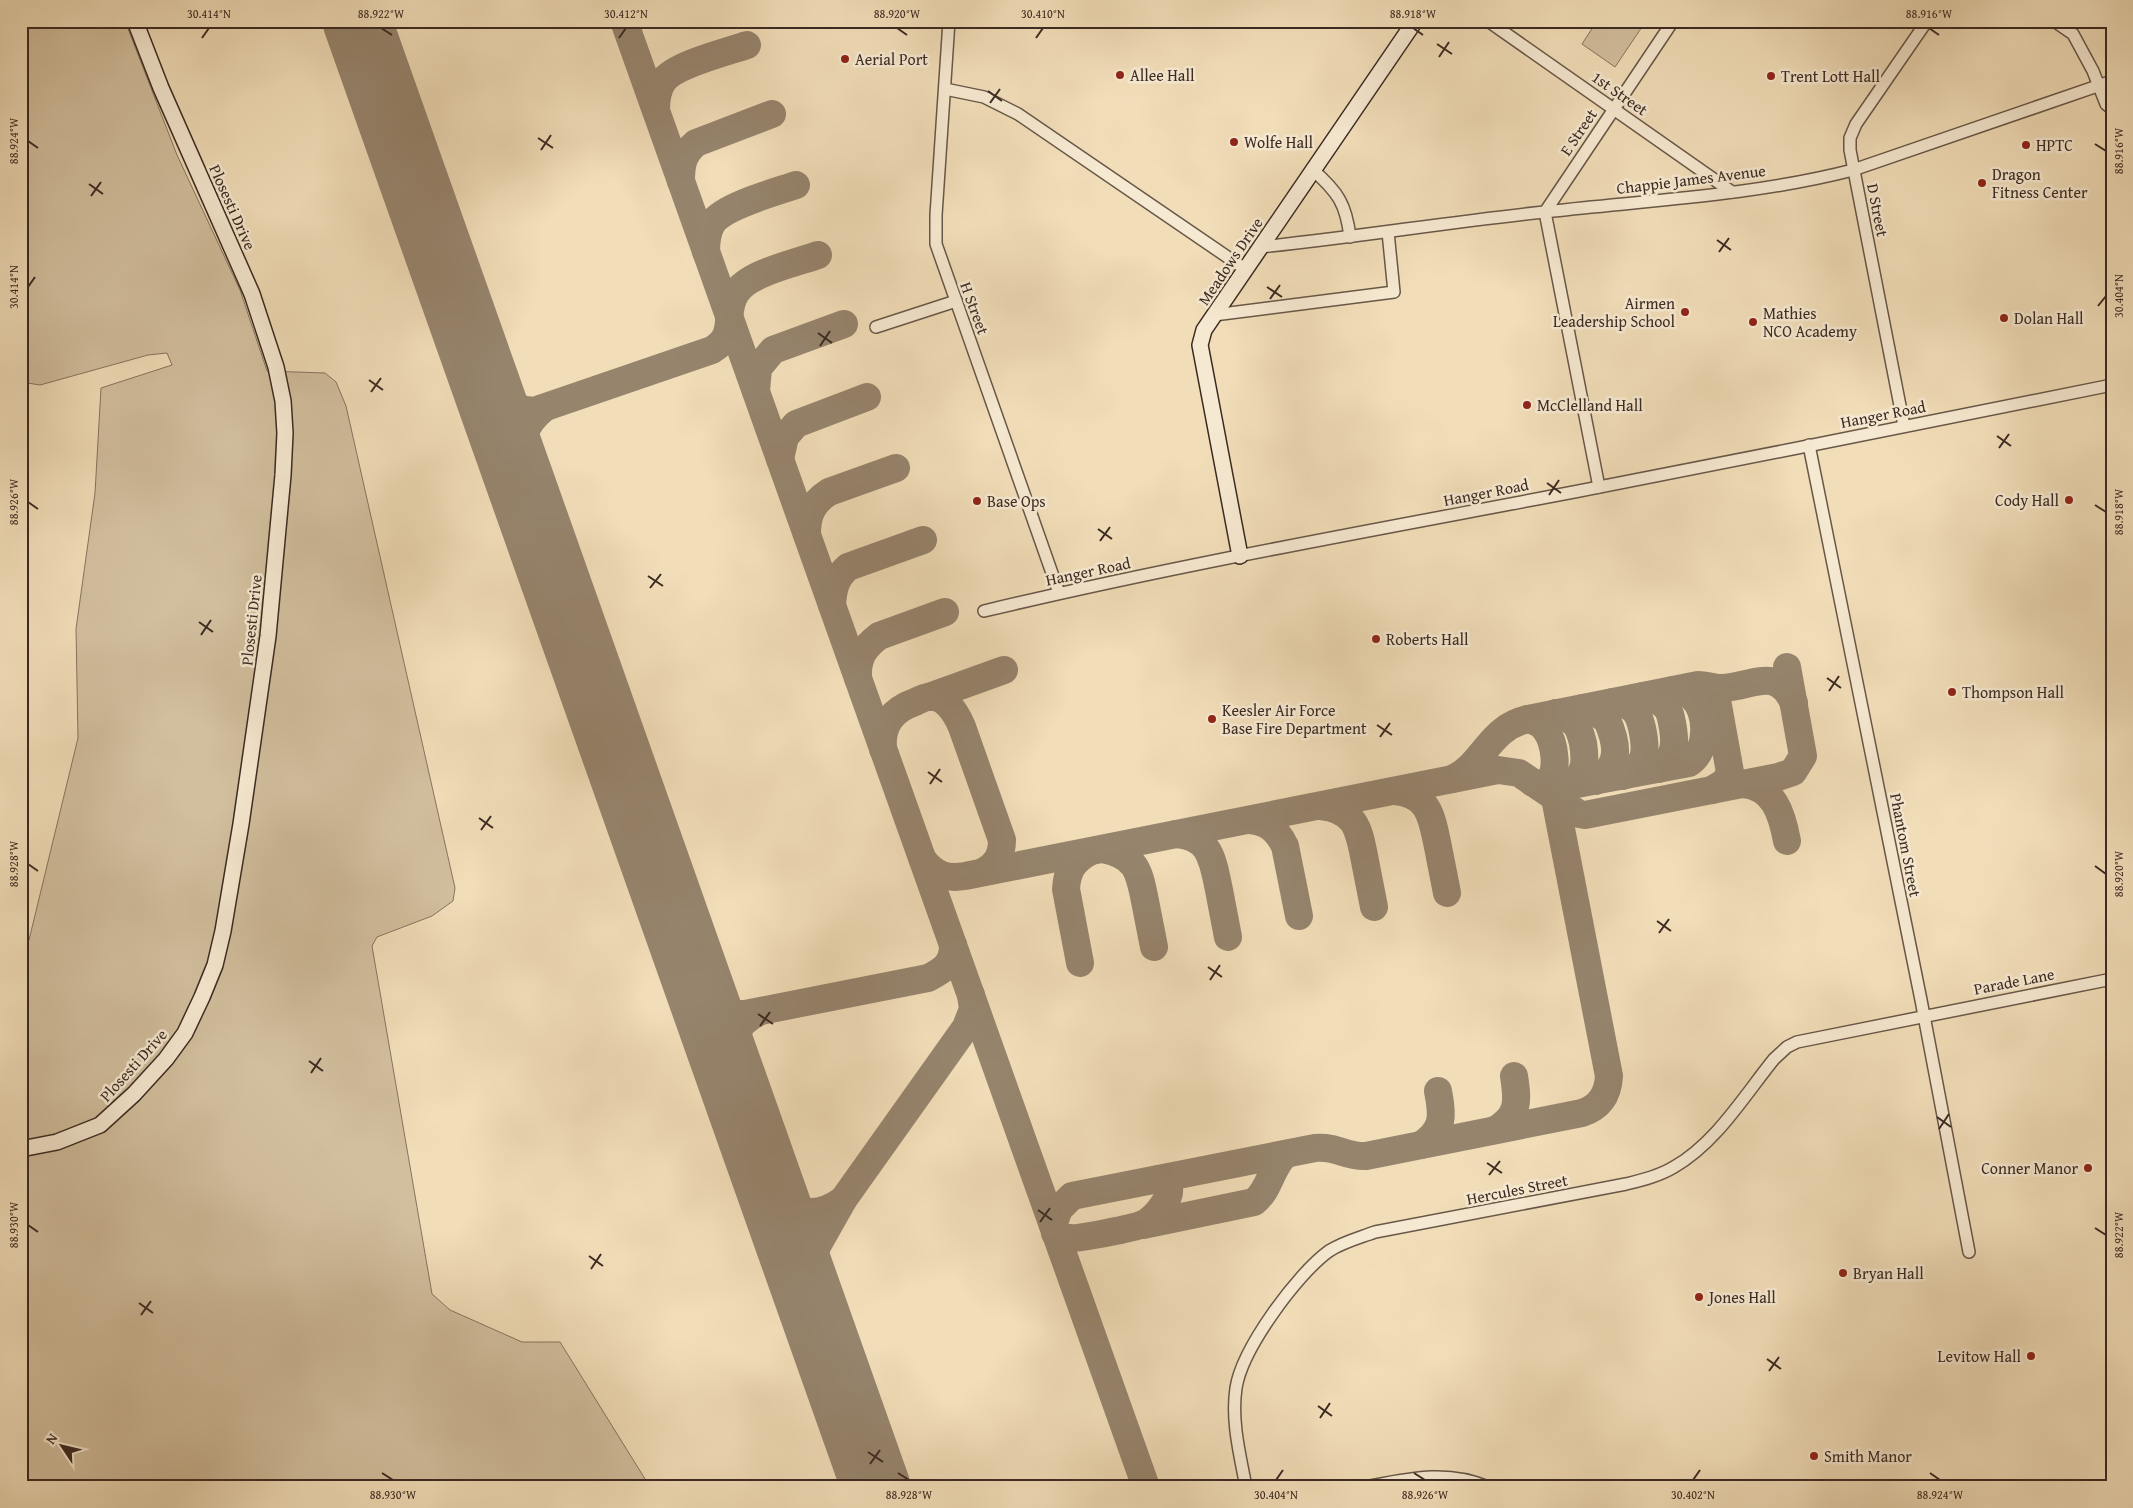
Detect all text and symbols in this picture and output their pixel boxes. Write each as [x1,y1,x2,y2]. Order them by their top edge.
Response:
text: 30.414°N [187,5,231,22]
text: 88.922°W [358,5,405,22]
text: 30.412°N [604,5,648,22]
text: 88.920°W [874,5,921,22]
text: 30.410°N [1021,5,1065,22]
text: 88.918°W [1390,5,1437,22]
text: 88.916°W [1906,5,1953,22]
place label: Aerial Port [855,47,928,71]
marker: Aerial Port [839,53,851,65]
place label: Allee Hall [1130,63,1195,87]
place label: Trent Lott Hall [1781,64,1880,88]
street label: 1st Street [1587,65,1653,121]
marker: Allee Hall [1114,69,1126,81]
marker: Trent Lott Hall [1765,70,1777,82]
street label: E Street [1553,103,1603,160]
text: 88.924°W [5,117,22,164]
text: 88.916°W [2110,127,2127,174]
place label: Wolfe Hall [1244,130,1313,154]
place label: HPTC [2036,133,2073,157]
marker: Wolfe Hall [1228,136,1240,148]
marker: HPTC [2020,139,2032,151]
street label: Chappie James Avenue [1615,158,1767,200]
street label: Plosesti Drive [204,161,262,253]
place label: Dragon Fitness Center [1992,162,2088,204]
marker: Dragon Fitness Center [1976,177,1988,189]
street label: D Street [1861,181,1895,239]
street label: Meadows Drive [1192,212,1268,310]
text: 30.414°N [5,265,22,309]
text: 30.404°N [2110,274,2127,318]
street label: H Street [954,278,996,338]
place label: Airmen Leadership School [1553,291,1676,333]
place label: Mathies NCO Academy [1763,301,1857,343]
marker: Airmen Leadership School [1679,306,1691,318]
place label: Dolan Hall [2014,306,2084,330]
marker: Dolan Hall [1998,312,2010,324]
marker: Mathies NCO Academy [1747,316,1759,328]
place label: McClelland Hall [1537,393,1643,417]
street label: Hanger Road [1838,394,1928,434]
marker: McClelland Hall [1521,399,1533,411]
street label: Hanger Road [1441,472,1531,512]
text: 88.926°W [5,478,22,525]
place label: Cody Hall [1995,488,2060,512]
text: 88.918°W [2110,488,2127,535]
place label: Base Ops [987,489,1046,513]
marker: Cody Hall [2063,494,2075,506]
marker: Base Ops [971,495,983,507]
street label: Hanger Road [1043,550,1133,592]
street label: Plosesti Drive [234,573,268,667]
place label: Roberts Hall [1386,627,1469,651]
marker: Roberts Hall [1370,633,1382,645]
place label: Thompson Hall [1962,680,2065,704]
marker: Thompson Hall [1946,686,1958,698]
place label: Keesler Air Force Base Fire Department [1222,698,1367,740]
marker: Keesler Air Force Base Fire Department [1206,713,1218,725]
street label: Phantom Street [1884,791,1928,899]
text: 88.928°W [5,840,22,887]
text: 88.920°W [2110,850,2127,897]
street label: Parade Lane [1972,961,2056,1001]
street label: Plosesti Drive [94,1023,172,1107]
place label: Conner Manor [1981,1156,2078,1180]
marker: Conner Manor [2082,1162,2094,1174]
street label: Hercules Street [1464,1167,1570,1211]
text: 88.930°W [5,1201,22,1248]
text: 88.922°W [2110,1211,2127,1258]
place label: Bryan Hall [1853,1261,1924,1285]
marker: Bryan Hall [1837,1267,1849,1279]
place label: Jones Hall [1707,1285,1776,1309]
marker: Jones Hall [1693,1291,1705,1303]
place label: Levitow Hall [1938,1344,2022,1368]
marker: Levitow Hall [2025,1350,2037,1362]
north arrow [38,1420,88,1470]
text: N [40,1428,63,1448]
place label: Smith Manor [1824,1444,1912,1468]
marker: Smith Manor [1808,1450,1820,1462]
text: 88.930°W [370,1486,417,1503]
text: 88.928°W [886,1486,933,1503]
text: 30.404°N [1254,1486,1298,1503]
text: 88.926°W [1402,1486,1449,1503]
text: 30.402°N [1671,1486,1715,1503]
text: 88.924°W [1917,1486,1964,1503]

